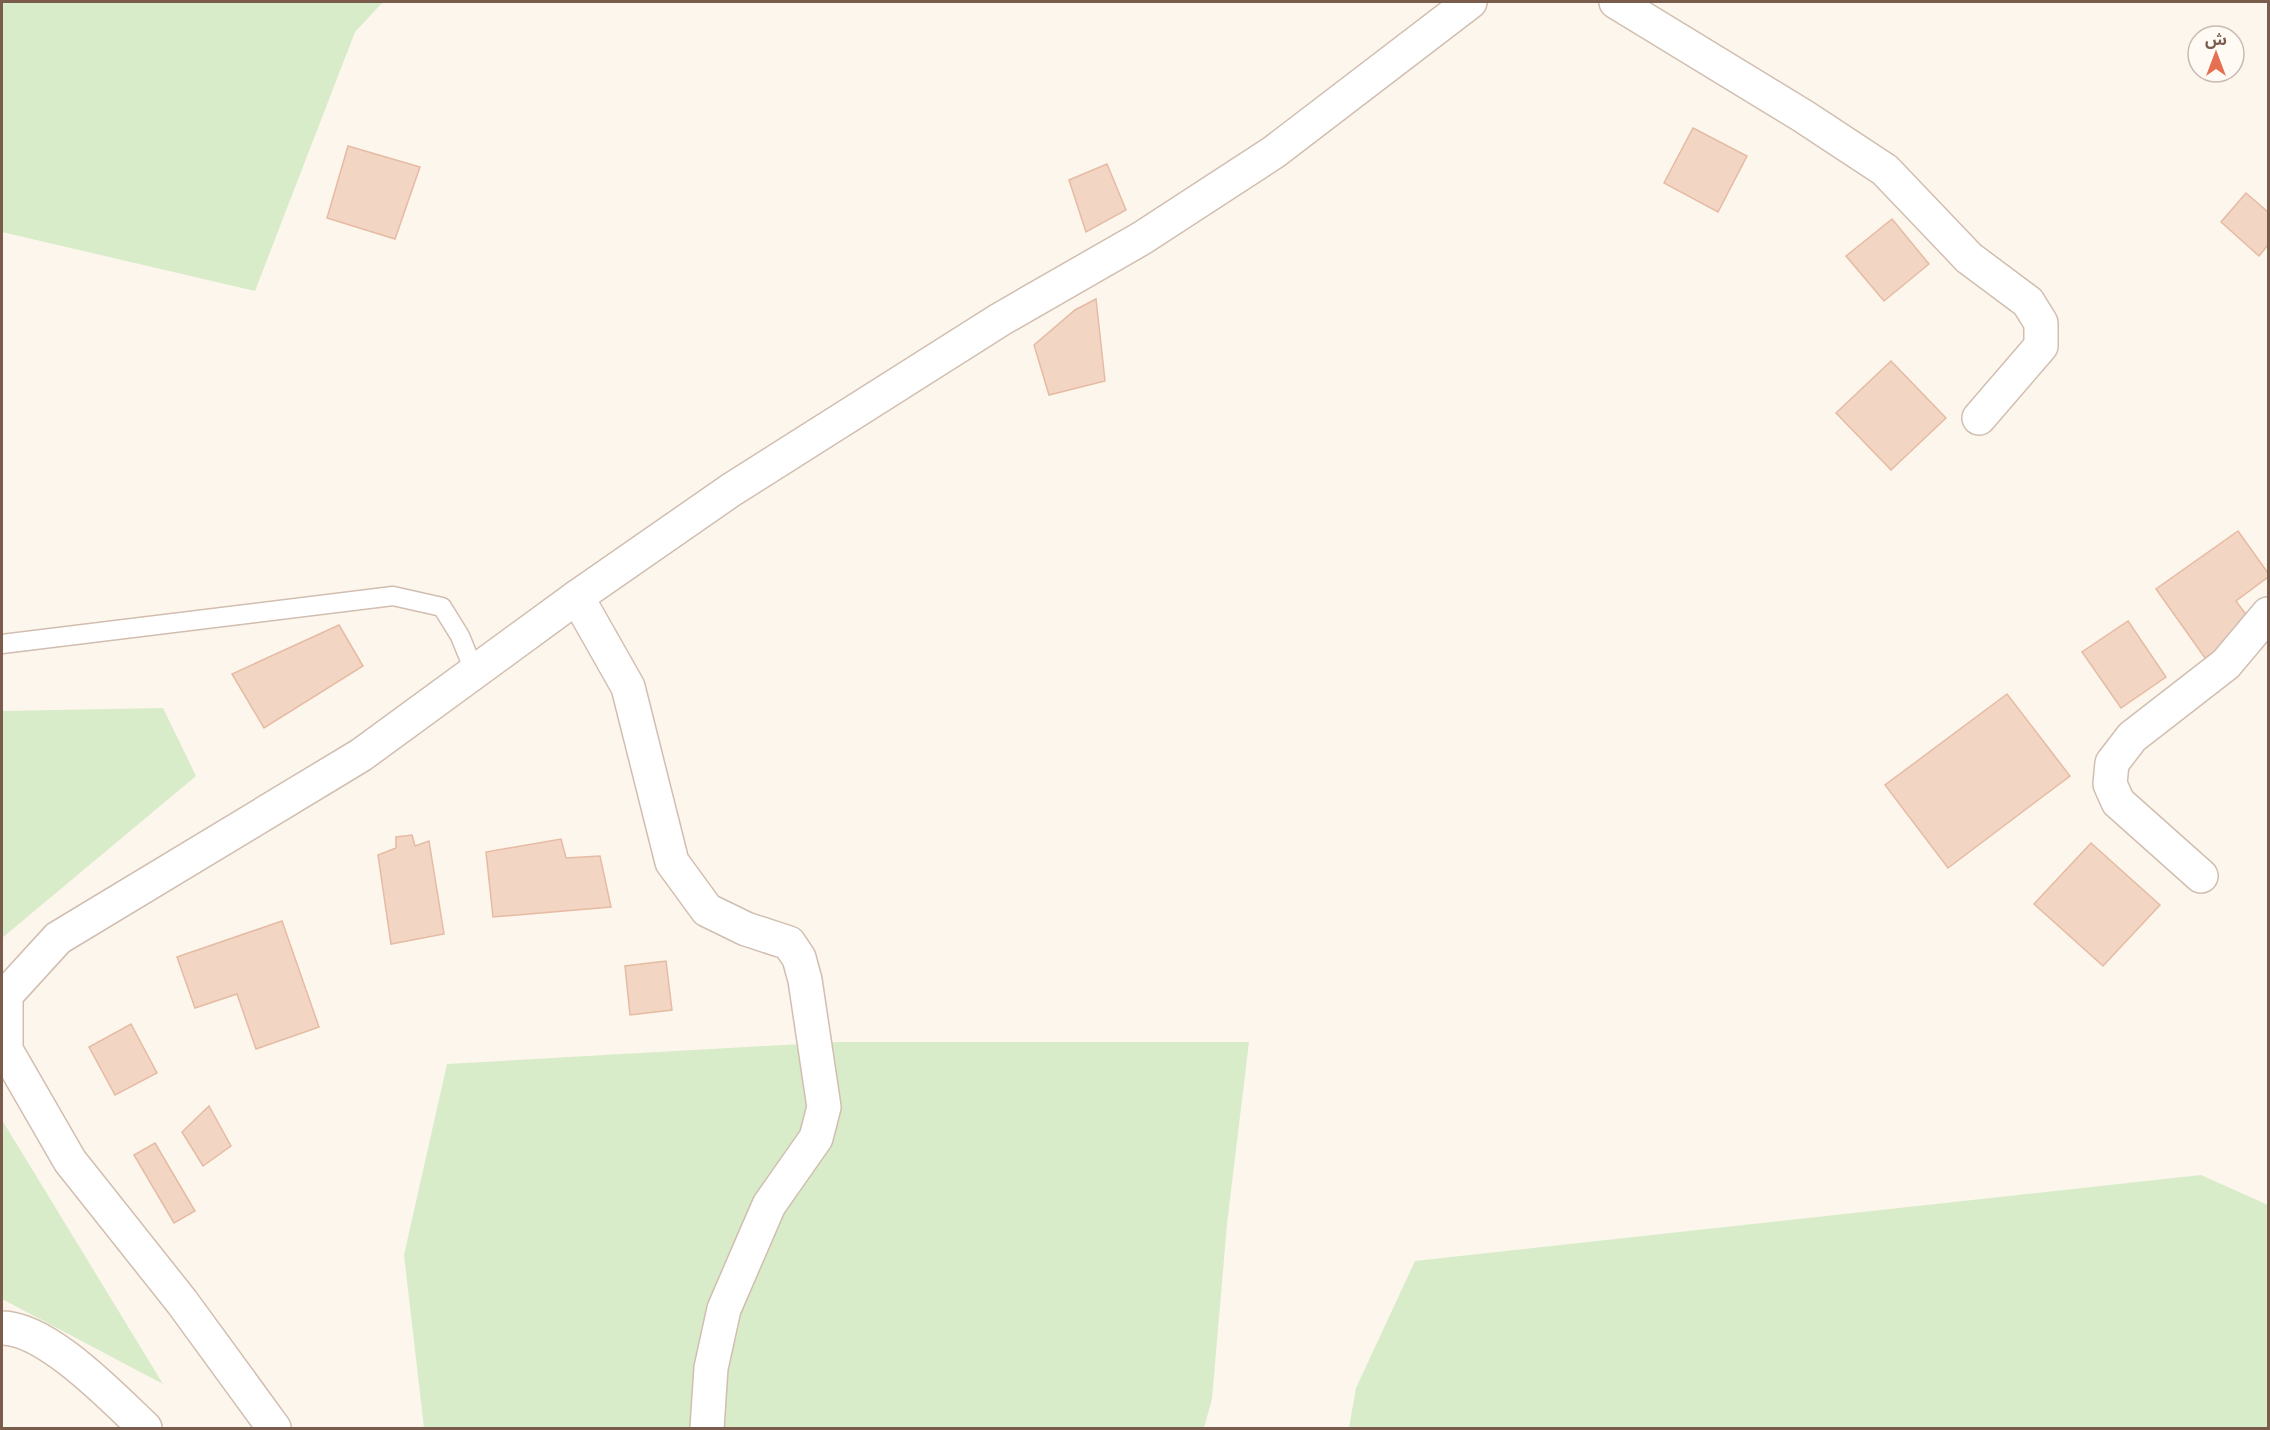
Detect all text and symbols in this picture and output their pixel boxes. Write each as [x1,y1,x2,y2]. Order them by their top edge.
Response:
north arrow [2186,24,2246,84]
text: ش [2205,29,2227,50]

